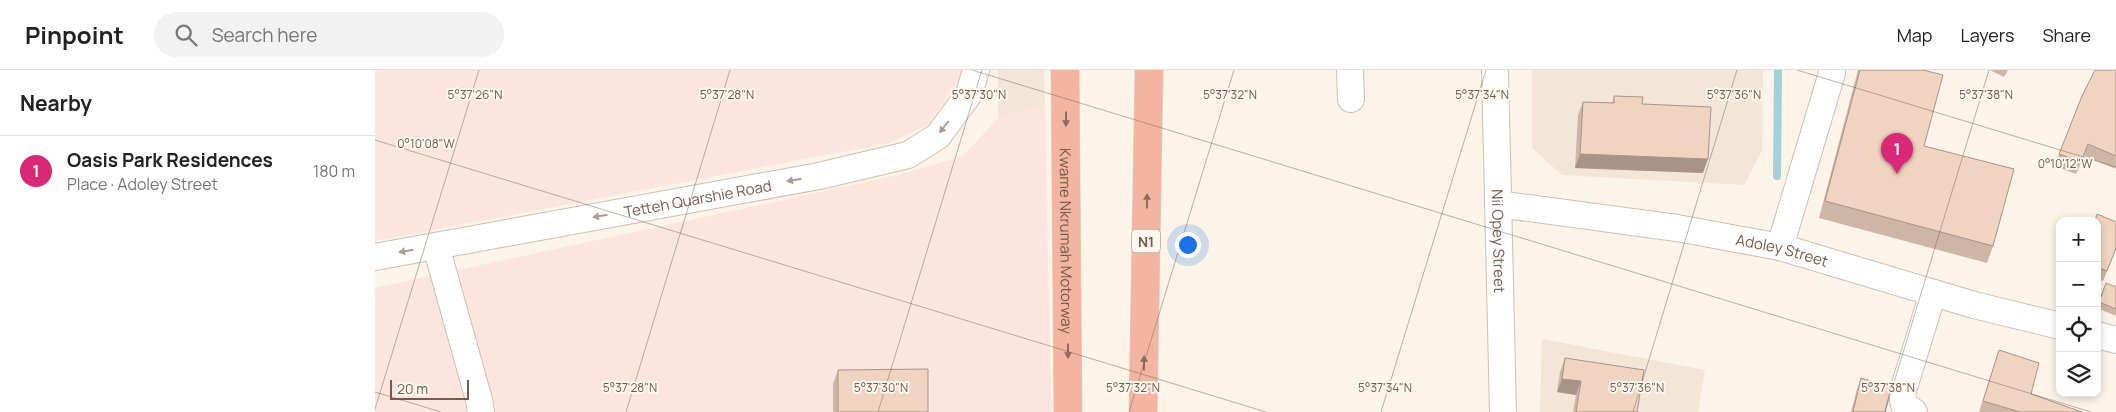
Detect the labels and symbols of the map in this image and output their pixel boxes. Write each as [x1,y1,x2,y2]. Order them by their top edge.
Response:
text: 5°37'26"N [448,86,502,103]
text: 5°37'28"N [700,86,754,103]
text: 5°37'30"N [952,86,1006,103]
text: 5°37'32"N [1203,86,1257,103]
text: 5°37'34"N [1455,86,1509,103]
text: 5°37'36"N [1707,86,1761,103]
text: 5°37'38"N [1959,86,2013,103]
one-way arrow [1062,111,1070,127]
one-way arrow [939,120,950,133]
pin: 1 [1881,133,1913,174]
text: 0°10'08"W [397,135,456,152]
street label: Kwame Nkrumah Motorway [1055,148,1078,334]
text: 0°10'12"W [2038,155,2093,172]
street label: Tetteh Quarshie Road [622,174,773,222]
one-way arrow [786,177,802,185]
street label: Nii Opey Street [1487,189,1511,293]
one-way arrow [1143,193,1151,209]
one-way arrow [592,212,608,220]
street label: Adoley Street [1734,229,1831,271]
road number: N1 [1132,230,1160,252]
your location [1175,232,1201,258]
one-way arrow [398,248,414,256]
one-way arrow [1064,343,1072,359]
one-way arrow [1140,355,1148,371]
scale bar [390,377,469,400]
text: 5°37'28"N [603,379,657,396]
text: 5°37'30"N [854,379,908,396]
text: 5°37'32"N [1106,379,1160,396]
text: 5°37'34"N [1358,379,1412,396]
text: 5°37'36"N [1610,379,1664,396]
text: 5°37'38"N [1861,379,1915,396]

